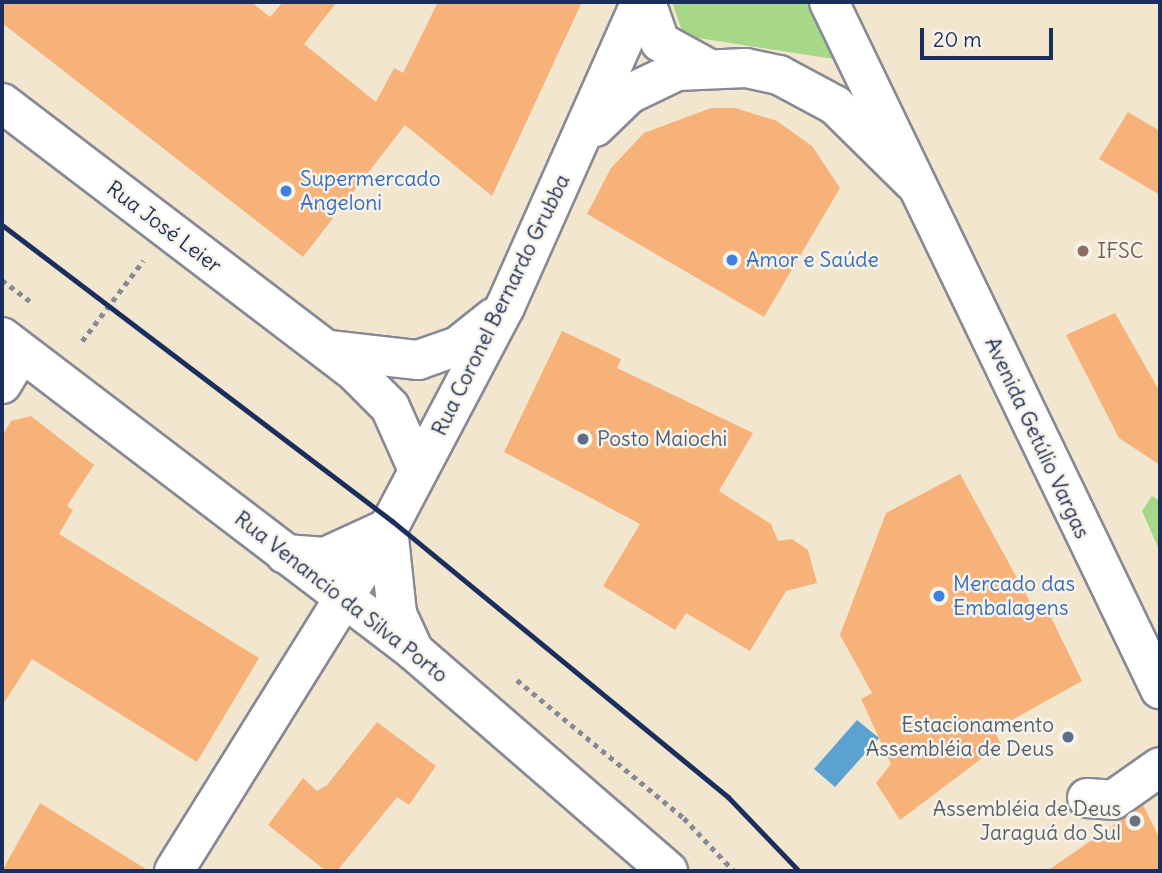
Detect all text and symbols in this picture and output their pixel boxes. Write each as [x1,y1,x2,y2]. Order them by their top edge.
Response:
scale bar [924,14,1057,58]
text: 20 m [933,26,982,53]
place label: Supermercado Angeloni [300,166,440,216]
street label: Rua Coronel Bernardo Grubba [427,170,575,440]
street label: Rua José Leier [102,176,226,278]
marker: Supermercado Angeloni [278,183,294,199]
place label: IFSC [1097,238,1144,264]
marker: IFSC [1075,243,1091,259]
place label: Amor e Saúde [746,247,879,273]
marker: Amor e Saúde [724,252,740,268]
street label: Avenida Getúlio Vargas [979,333,1095,543]
place label: Posto Maiochi [597,426,727,452]
marker: Posto Maiochi [575,431,591,447]
street label: Rua Venancio da Silva Porto [229,506,453,688]
place label: Mercado das Embalagens [953,571,1075,621]
marker: Mercado das Embalagens [931,588,947,604]
place label: Estacionamento Assembléia de Deus [866,712,1054,762]
marker: Estacionamento Assembléia de Deus [1060,729,1076,745]
place label: Assembléia de Deus Jaraguá do Sul [933,796,1121,846]
marker: Assembléia de Deus Jaraguá do Sul [1127,813,1143,829]

